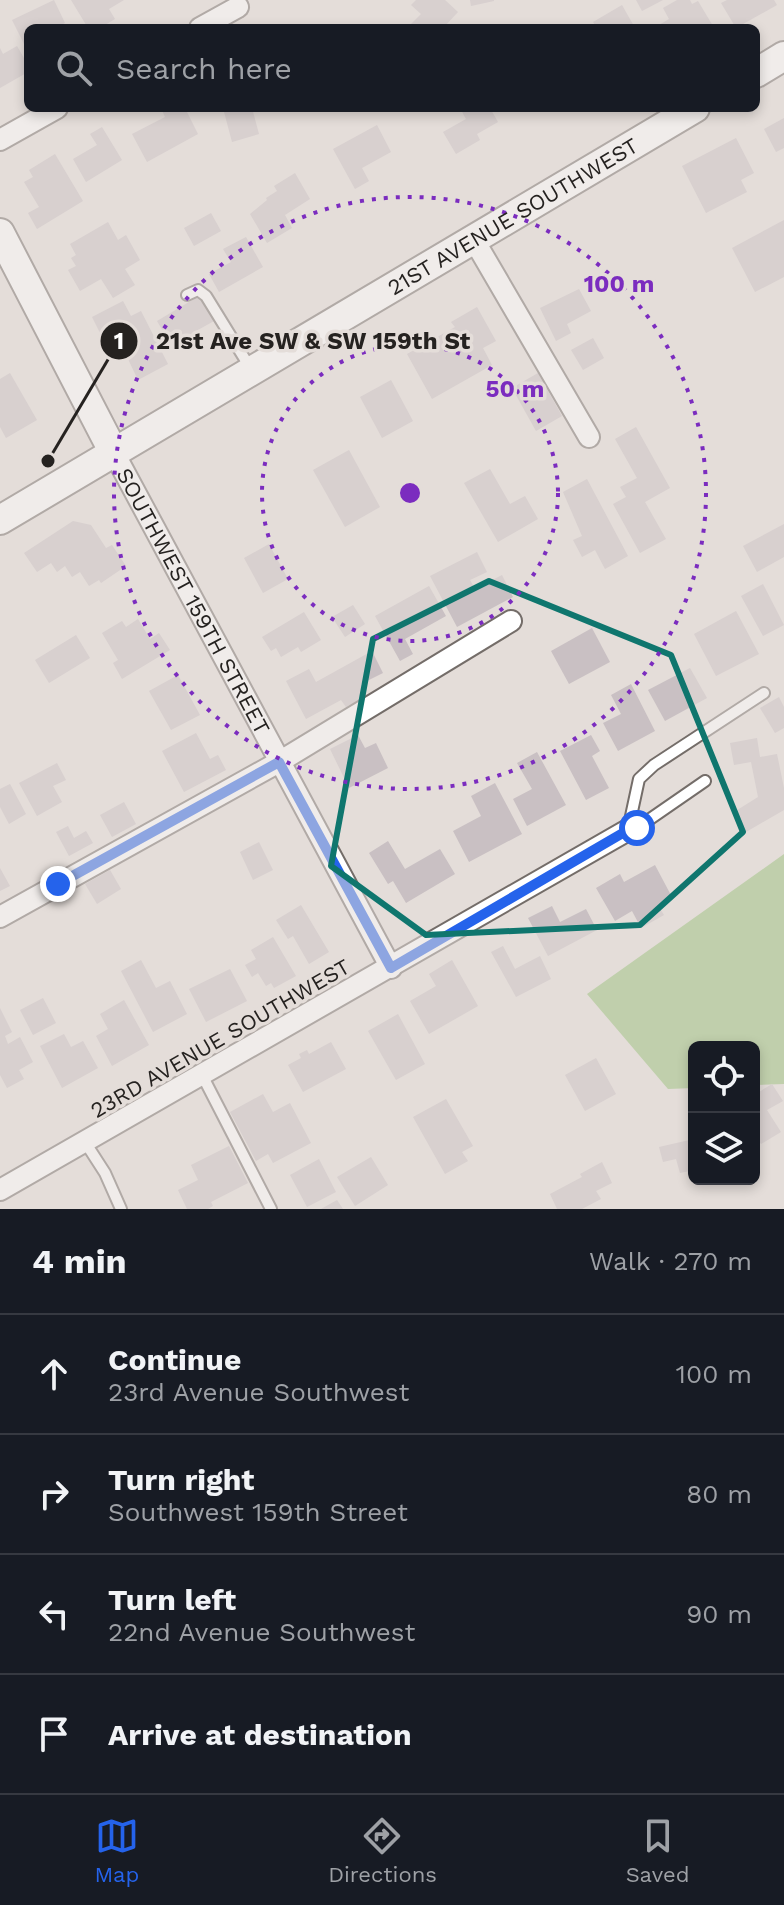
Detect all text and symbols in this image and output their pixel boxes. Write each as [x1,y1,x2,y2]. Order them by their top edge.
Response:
search box [24,24,760,112]
icon: search [52,46,96,90]
text: Search here [116,51,292,86]
street label: 21ST AVENUE SOUTHWEST [383,133,643,300]
text: 100 m [584,270,654,298]
callout: 21st Ave SW & SW 159th St [99,317,487,365]
text: 1 [114,327,124,355]
text: 21st Ave SW & SW 159th St [156,327,471,355]
text: 50 m [486,375,544,403]
street label: SOUTHWEST 159TH STREET [111,464,275,739]
centre of rings [396,479,424,507]
route start [619,810,655,846]
route end [40,866,76,902]
street label: 23RD AVENUE SOUTHWEST [86,954,354,1123]
map controls [688,1041,760,1185]
button: locate [688,1041,760,1113]
button: layers [688,1113,760,1185]
text: 4 min [32,1241,127,1281]
text: Walk · 270 m [589,1246,752,1276]
text: Continue [108,1342,241,1377]
icon: ahead [32,1352,76,1396]
text: 100 m [676,1359,752,1389]
text: 23rd Avenue Southwest [108,1377,409,1407]
text: Turn right [108,1462,254,1497]
icon: right [32,1472,76,1516]
text: 80 m [686,1479,752,1509]
text: Southwest 159th Street [108,1497,408,1527]
text: Turn left [108,1582,236,1617]
icon: left [32,1592,76,1636]
text: 90 m [686,1599,752,1629]
text: 22nd Avenue Southwest [108,1617,415,1647]
icon: arrive [32,1712,76,1756]
text: Arrive at destination [108,1717,412,1752]
tab: Map [94,1814,139,1887]
tab: Directions [328,1814,437,1887]
tab: Saved [626,1814,690,1887]

